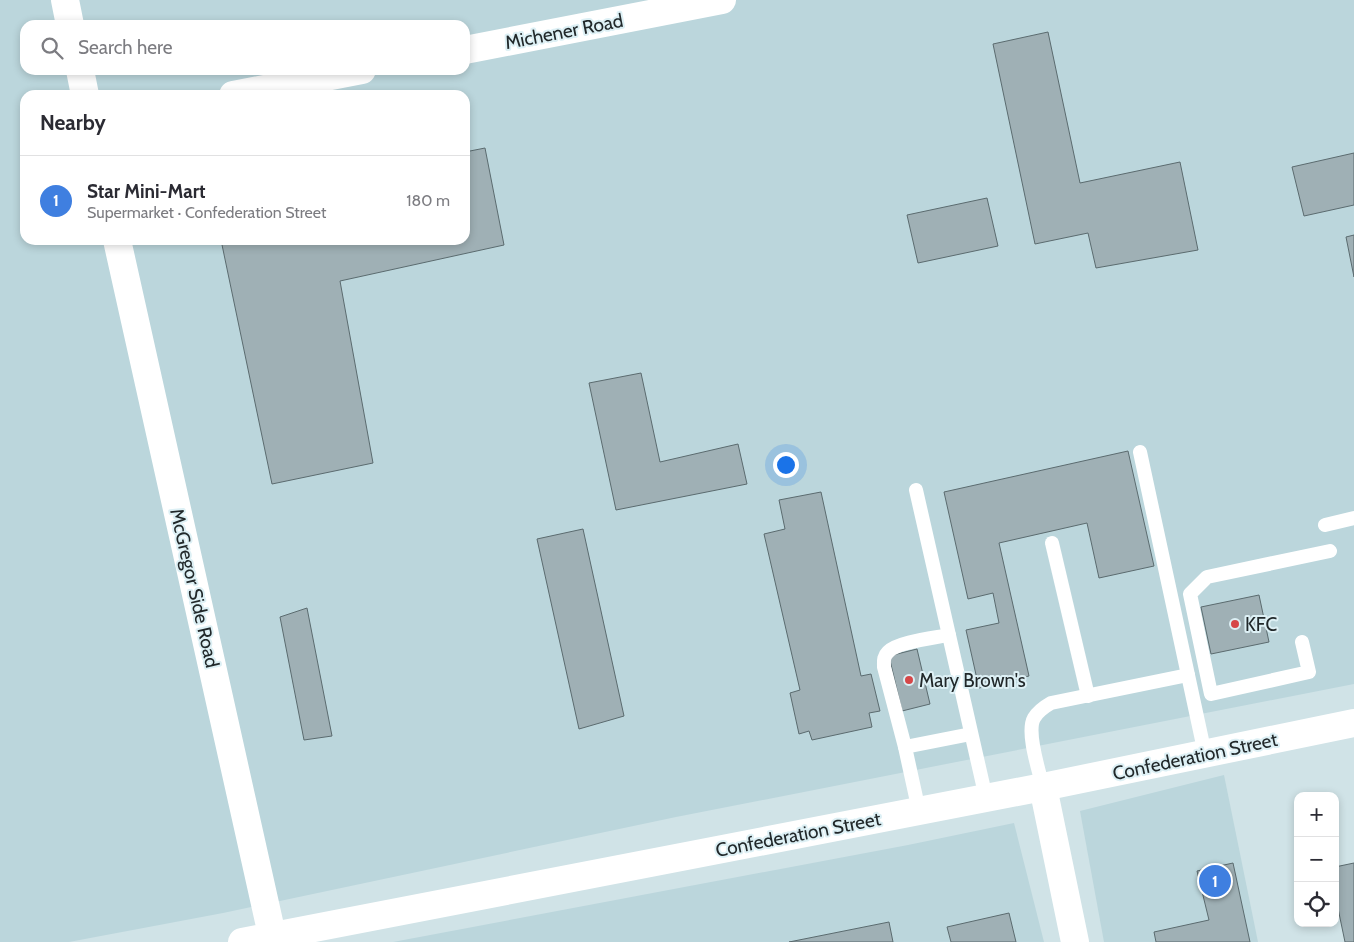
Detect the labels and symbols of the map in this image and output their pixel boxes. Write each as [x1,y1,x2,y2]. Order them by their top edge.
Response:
street label: Michener Road [503,9,625,54]
your location [773,452,799,478]
street label: McGregor Side Road [165,506,224,670]
place label: KFC [1245,613,1278,636]
marker: KFC [1229,618,1241,630]
place label: Mary Brown's [919,669,1026,692]
marker: Mary Brown's [903,674,915,686]
street label: Confederation Street [1111,728,1280,785]
street label: Confederation Street [713,807,883,862]
pin: 1 [1199,862,1231,900]

